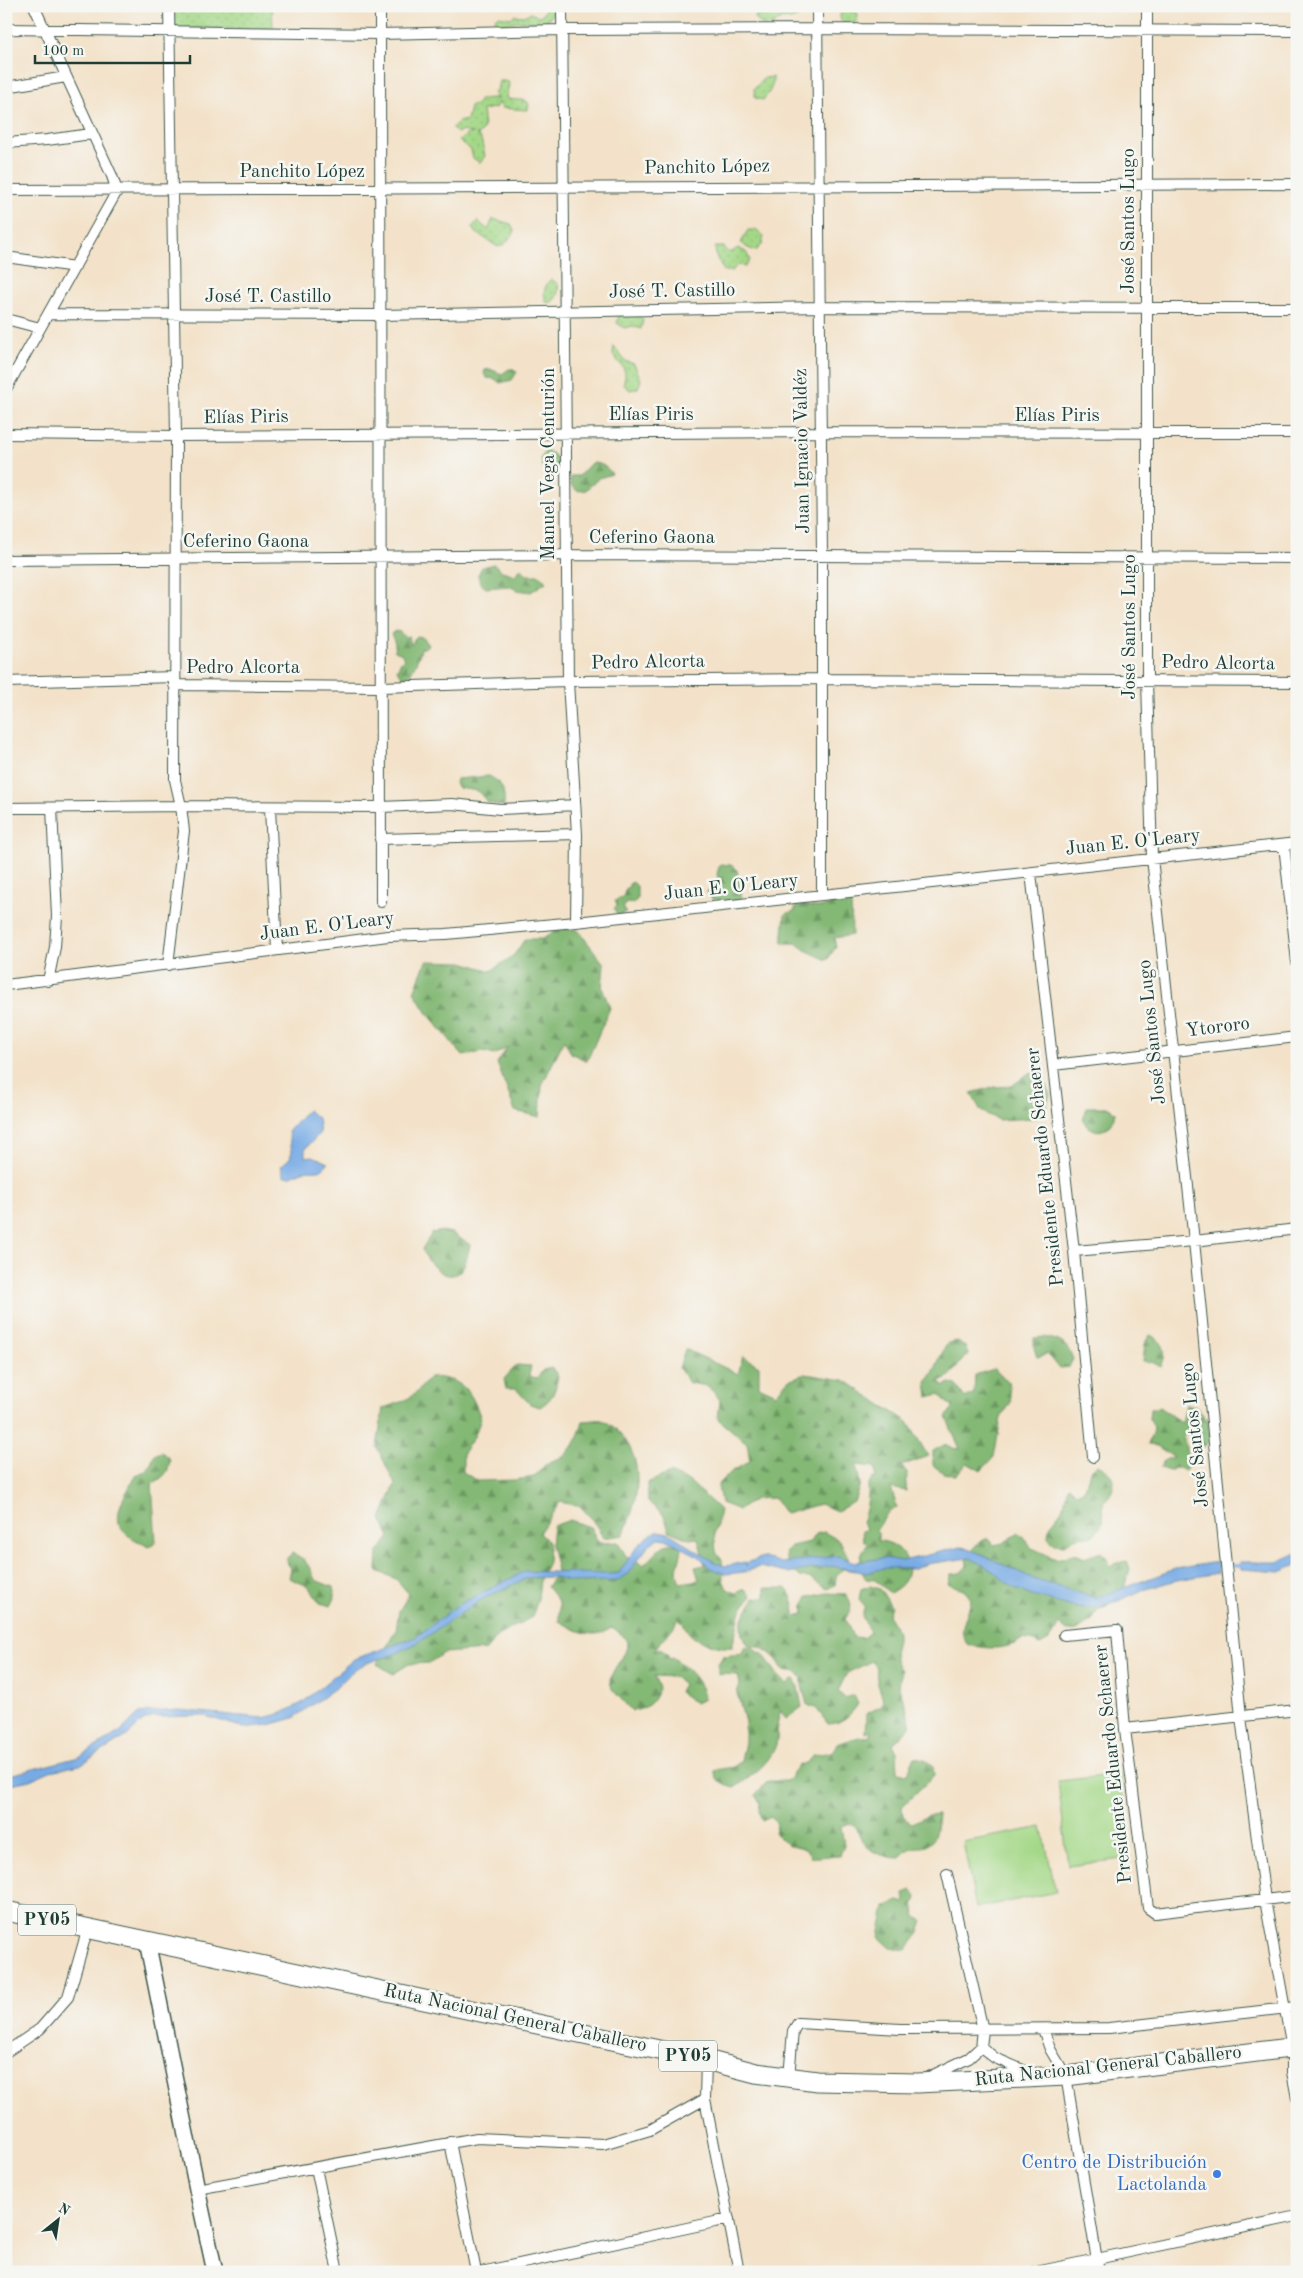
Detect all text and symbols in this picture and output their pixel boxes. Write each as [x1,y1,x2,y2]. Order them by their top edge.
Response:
scale bar [35,32,190,64]
text: 100 m [42,44,84,59]
street label: José Santos Lugo [1120,148,1139,294]
street label: Panchito López [644,157,770,179]
street label: Panchito López [239,163,365,182]
street label: José T. Castillo [608,281,736,303]
street label: José T. Castillo [205,288,331,307]
street label: Manuel Vega Centurión [540,368,559,560]
street label: Juan Ignacio Valdéz [792,368,814,534]
street label: Elías Piris [608,406,694,425]
street label: Elías Piris [1014,407,1100,426]
street label: Elías Piris [203,408,289,428]
street label: Ceferino Gaona [589,529,716,548]
street label: Ceferino Gaona [183,533,310,552]
street label: José Santos Lugo [1121,554,1140,700]
street label: Pedro Alcorta [591,652,706,673]
street label: Pedro Alcorta [1161,654,1276,675]
street label: Pedro Alcorta [186,659,301,678]
street label: Juan E. O'Leary [1065,826,1201,860]
street label: Juan E. O'Leary [663,871,799,905]
street label: Juan E. O'Leary [258,909,396,945]
street label: José Santos Lugo [1136,959,1170,1105]
street label: Ytororo [1185,1015,1251,1041]
street label: Presidente Eduardo Schaerer [1024,1046,1068,1287]
street label: José Santos Lugo [1179,1362,1213,1508]
street label: Presidente Eduardo Schaerer [1092,1643,1136,1884]
road number: PY05 [18,1904,76,1936]
street label: Ruta Nacional General Caballero [382,1982,648,2056]
road number: PY05 [659,2040,717,2072]
street label: Ruta Nacional General Caballero [973,2044,1243,2090]
place label: Centro de Distribución Lactolanda [1021,2154,1208,2195]
marker: Centro de Distribución Lactolanda [1211,2168,1223,2180]
north arrow [32,2196,82,2246]
text: N [56,2201,72,2218]

